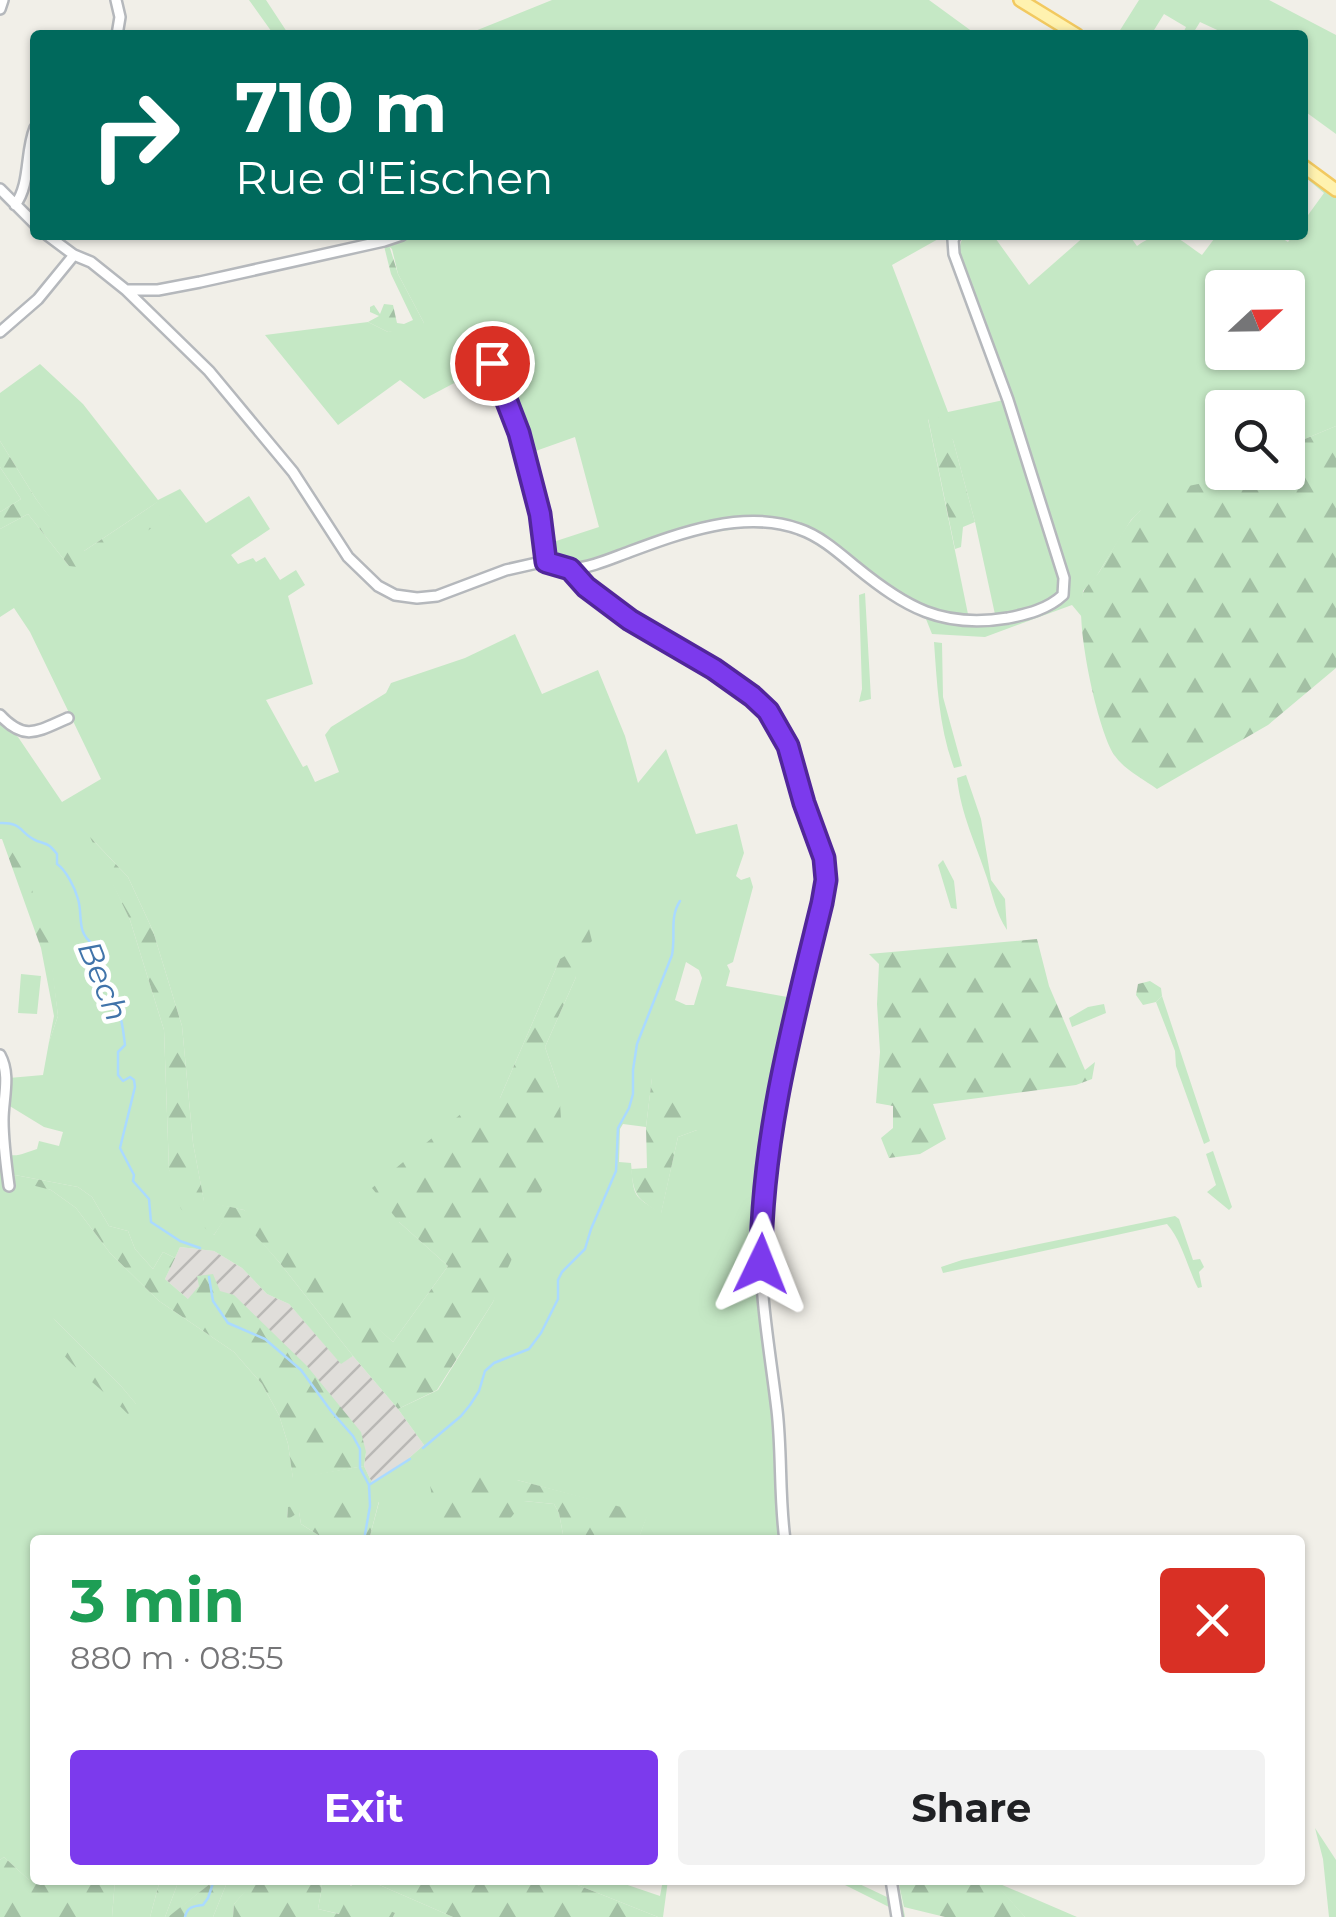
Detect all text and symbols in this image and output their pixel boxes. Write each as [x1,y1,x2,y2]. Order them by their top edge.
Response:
text: 710 m [235,64,447,150]
icon: right [70,70,200,200]
text: Rue d'Eischen [235,150,554,205]
north arrow [1205,270,1305,370]
map controls [1205,270,1305,490]
pin [450,321,535,406]
icon: arrive [465,336,520,391]
button: search [1205,390,1305,490]
water label: Bech [70,935,137,1027]
position arrow [709,1212,813,1316]
text: 3 min [70,1564,245,1637]
button: close [1160,1568,1265,1673]
text: 880 m · 08:55 [70,1638,284,1677]
button: Exit [70,1750,658,1865]
button: Share [678,1750,1265,1865]

